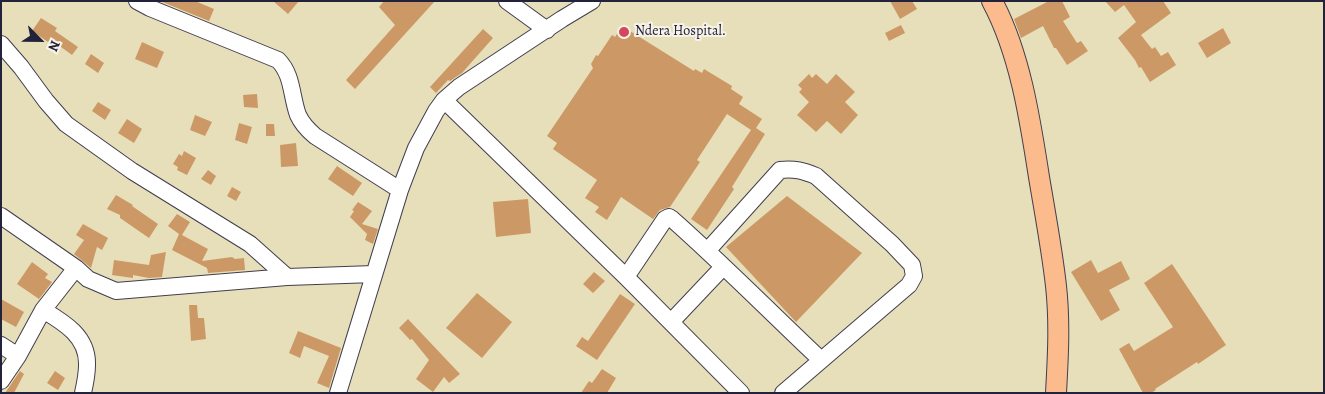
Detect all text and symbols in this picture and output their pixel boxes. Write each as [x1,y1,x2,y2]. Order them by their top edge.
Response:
north arrow [15,15,65,65]
place label: Ndera Hospital. [635,24,726,40]
marker: Ndera Hospital. [617,25,631,39]
text: N [44,38,65,54]

